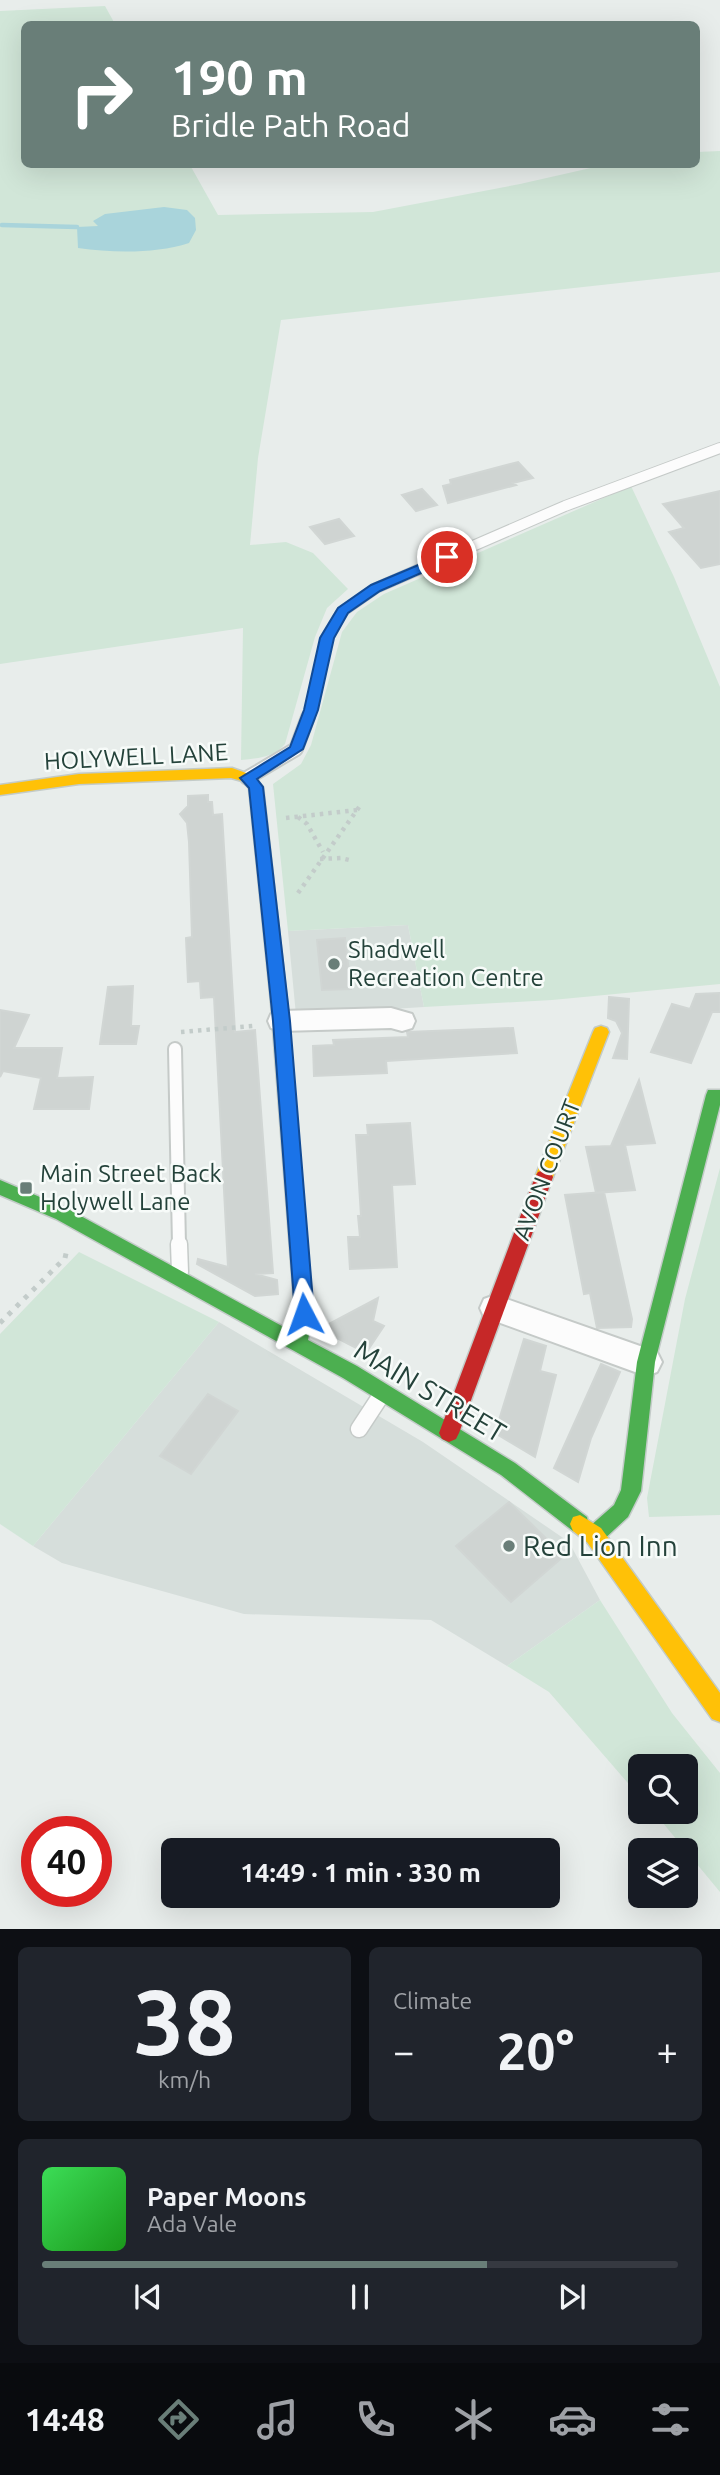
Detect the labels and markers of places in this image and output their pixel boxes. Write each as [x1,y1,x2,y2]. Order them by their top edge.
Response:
pin [417,527,477,587]
place label: Shadwell Recreation Centre [348,936,544,991]
marker: Shadwell Recreation Centre [326,956,342,972]
place label: Main Street Back Holywell Lane [40,1160,222,1215]
marker: Main Street Back Holywell Lane [18,1180,34,1196]
place label: Red Lion Inn [523,1530,678,1561]
marker: Red Lion Inn [501,1538,517,1554]

